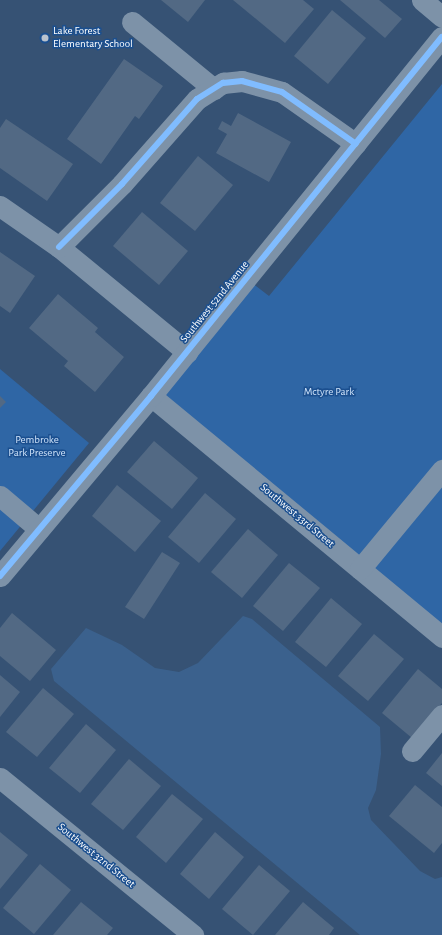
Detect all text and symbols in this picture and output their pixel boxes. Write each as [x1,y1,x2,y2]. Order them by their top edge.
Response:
place label: Lake Forest Elementary School [53,25,133,51]
marker: Lake Forest Elementary School [40,33,50,43]
street label: Southwest 52nd Avenue [178,258,252,346]
park label: Mctyre Park [304,385,354,399]
park label: Pembroke Park Preserve [8,434,66,460]
street label: Southwest 33rd Street [257,481,337,551]
street label: Southwest 32nd Street [55,821,137,891]

